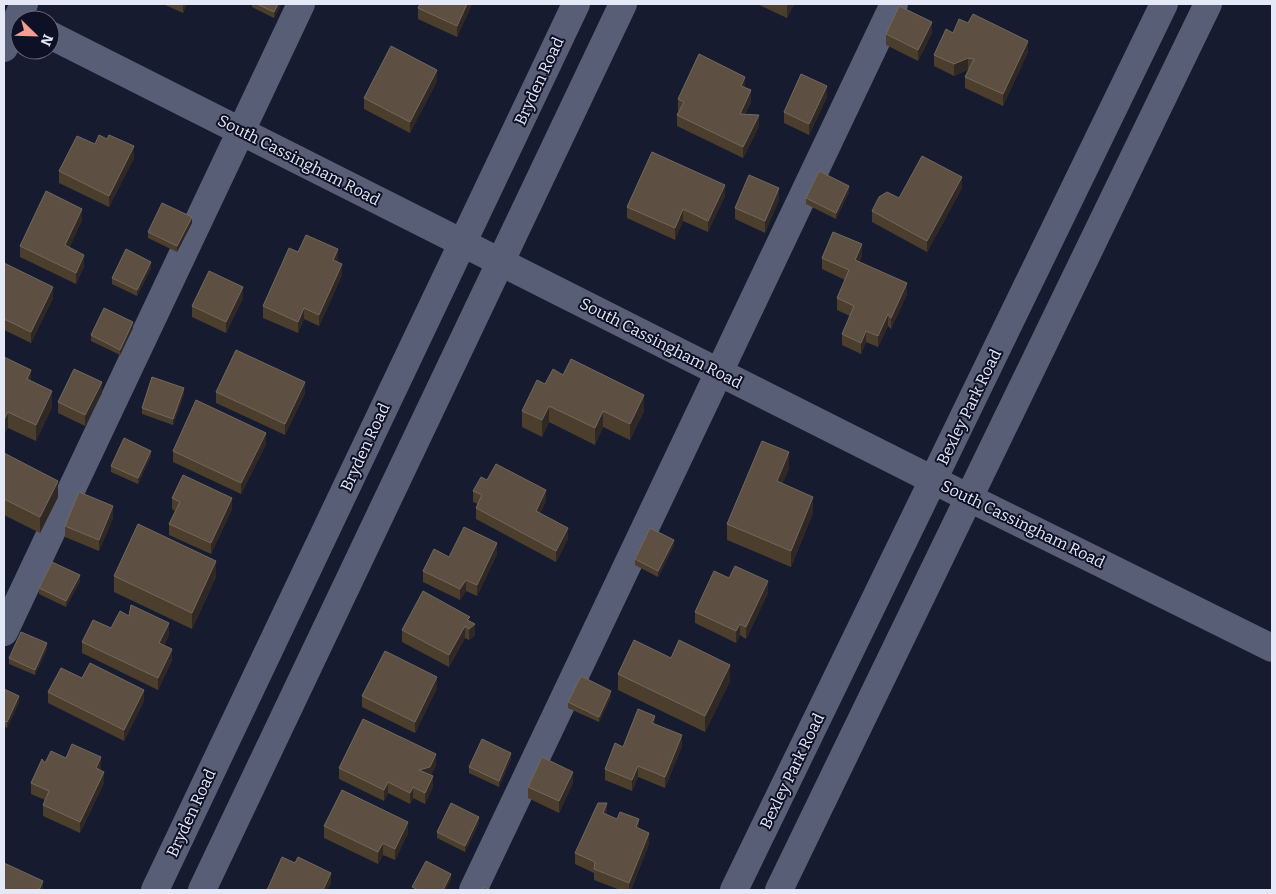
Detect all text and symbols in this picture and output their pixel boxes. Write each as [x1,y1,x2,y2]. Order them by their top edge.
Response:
north arrow [10,10,60,60]
text: N [36,32,56,48]
street label: Bryden Road [510,34,568,128]
street label: South Cassingham Road [215,111,384,209]
street label: South Cassingham Road [577,294,746,392]
street label: Bexley Park Road [933,346,1005,468]
street label: Bryden Road [336,400,394,494]
street label: South Cassingham Road [938,476,1108,572]
street label: Bexley Park Road [756,710,828,832]
street label: Bryden Road [162,766,220,860]

